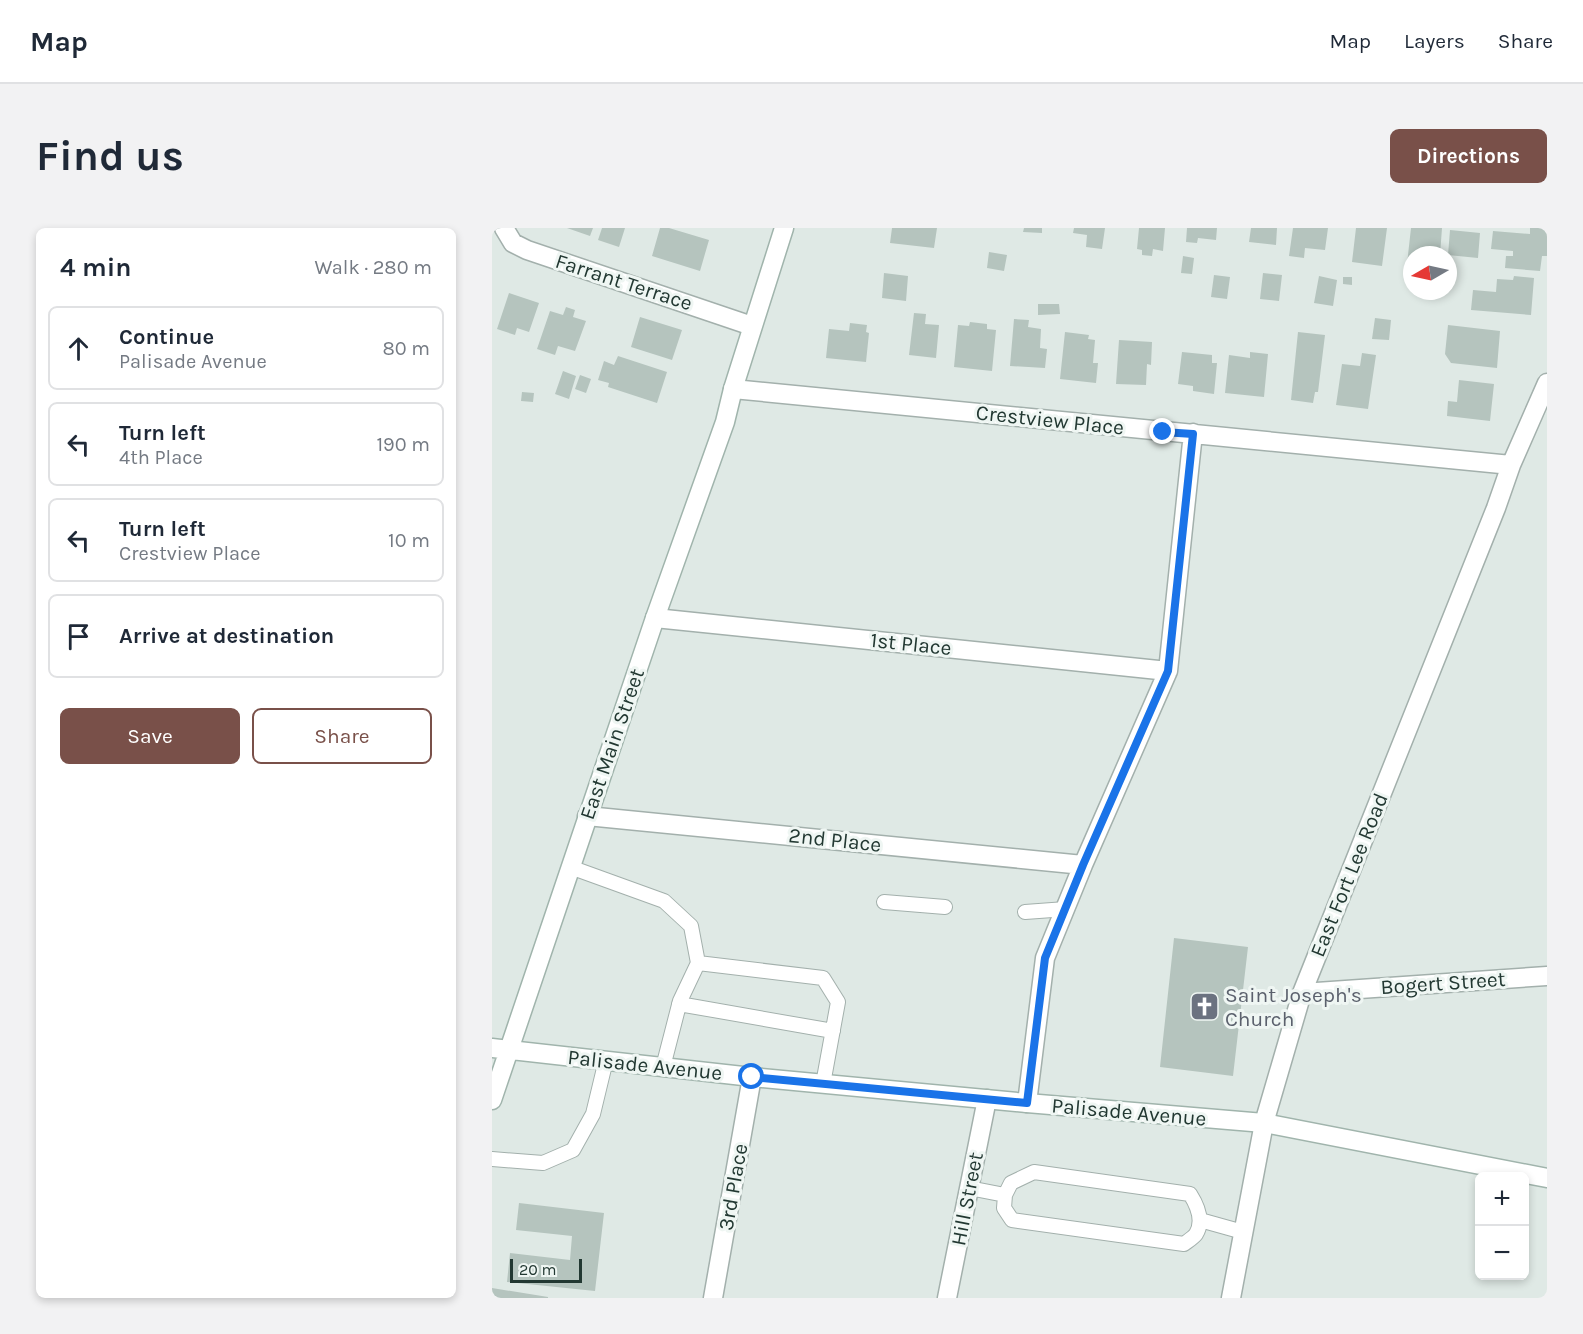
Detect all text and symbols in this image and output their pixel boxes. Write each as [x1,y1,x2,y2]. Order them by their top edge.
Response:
text: Map [30,25,88,58]
text: Map [1329,29,1371,53]
text: Layers [1404,29,1465,53]
text: Share [1498,29,1553,53]
button: Directions [1390,129,1547,183]
text: Find us [36,131,184,181]
north arrow [1403,246,1457,300]
street label: Farrant Terrace [553,249,695,315]
text: 4 min [60,252,131,283]
text: Walk · 280 m [315,256,432,279]
text: Continue [119,324,214,350]
icon: ahead [62,332,95,365]
text: 80 m [382,337,430,360]
text: Palisade Avenue [119,350,267,373]
street label: Crestview Place [975,400,1125,440]
route end [1149,418,1175,444]
text: Turn left [119,420,206,446]
icon: left [62,428,95,461]
text: 190 m [376,433,430,456]
text: 4th Place [119,446,203,469]
text: Turn left [119,516,206,542]
icon: left [62,524,95,557]
text: 10 m [388,529,430,552]
text: Crestview Place [119,542,261,565]
icon: arrive [62,620,95,653]
text: Arrive at destination [119,623,334,649]
street label: 1st Place [869,628,953,660]
street label: East Main Street [575,665,649,823]
button: Save [60,708,240,764]
button: Share [252,708,432,764]
street label: East Fort Lee Road [1305,790,1393,960]
street label: 2nd Place [788,823,882,857]
street label: Bogert Street [1380,967,1506,999]
place label: Saint Joseph's Church [1225,983,1362,1031]
church icon: Saint Joseph's Church [1188,991,1220,1023]
street label: Palisade Avenue [567,1045,723,1085]
route start [738,1063,764,1089]
street label: Palisade Avenue [1051,1093,1207,1131]
street label: 3rd Place [714,1142,752,1232]
street label: Hill Street [946,1150,988,1248]
map controls [1475,1172,1529,1280]
button: + [1475,1172,1529,1226]
button: − [1475,1226,1529,1280]
scale bar [510,1256,582,1284]
text: 20 m [519,1260,557,1279]

